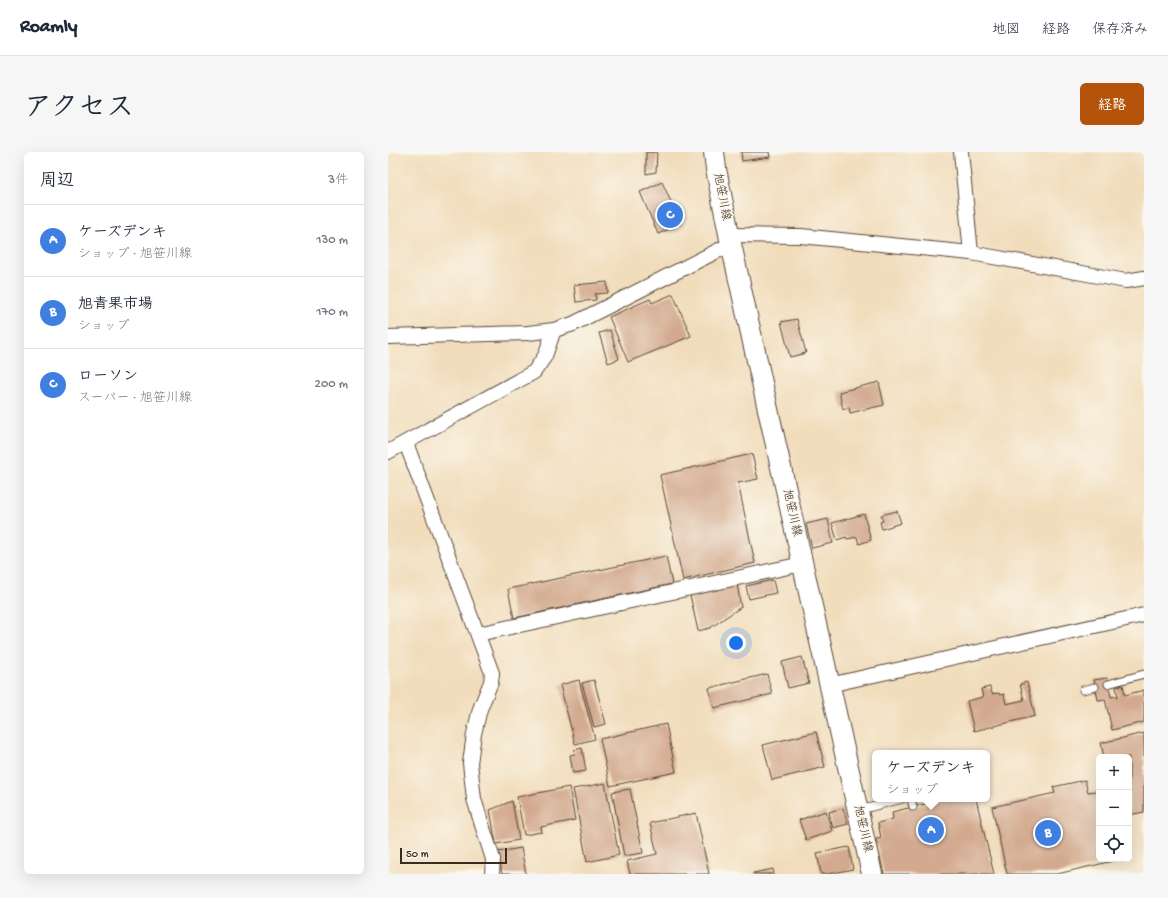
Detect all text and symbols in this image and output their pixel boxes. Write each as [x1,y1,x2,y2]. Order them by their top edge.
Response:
text: Roamly [20,16,77,39]
text: 地図 [992,22,1020,39]
text: 経路 [1042,22,1070,39]
text: 保存済み [1092,22,1148,39]
button: 経路 [1080,83,1144,125]
text: アクセス [24,93,134,126]
text: 周辺 [40,172,74,192]
street label: 旭笹川線 [710,172,733,222]
text: 3件 [328,173,348,188]
pin: C [657,200,683,230]
text: ケーズデンキ [78,224,167,242]
text: A [49,233,57,248]
text: 130 m [316,233,348,248]
text: ショップ · 旭笹川線 [78,247,192,262]
text: 旭青果市場 [78,296,153,314]
text: B [50,305,56,320]
text: 170 m [316,305,348,320]
text: ショップ [78,319,129,334]
text: ローソン [78,368,138,386]
text: C [49,377,57,392]
text: 200 m [315,377,348,392]
text: スーパー · 旭笹川線 [78,391,192,406]
street label: 旭笹川線 [779,488,804,538]
your location [726,633,746,653]
popup [872,750,990,802]
map controls [1096,754,1132,862]
button: + [1096,754,1132,790]
text: ケーズデンキ [887,760,975,778]
text: ショップ [887,783,938,798]
button: − [1096,790,1132,826]
street label: 旭笹川線 [850,804,875,854]
pin: A [918,815,944,845]
pin: B [1035,818,1061,848]
button: locate [1096,826,1132,862]
scale bar [400,846,507,865]
text: 50 m [406,849,428,861]

